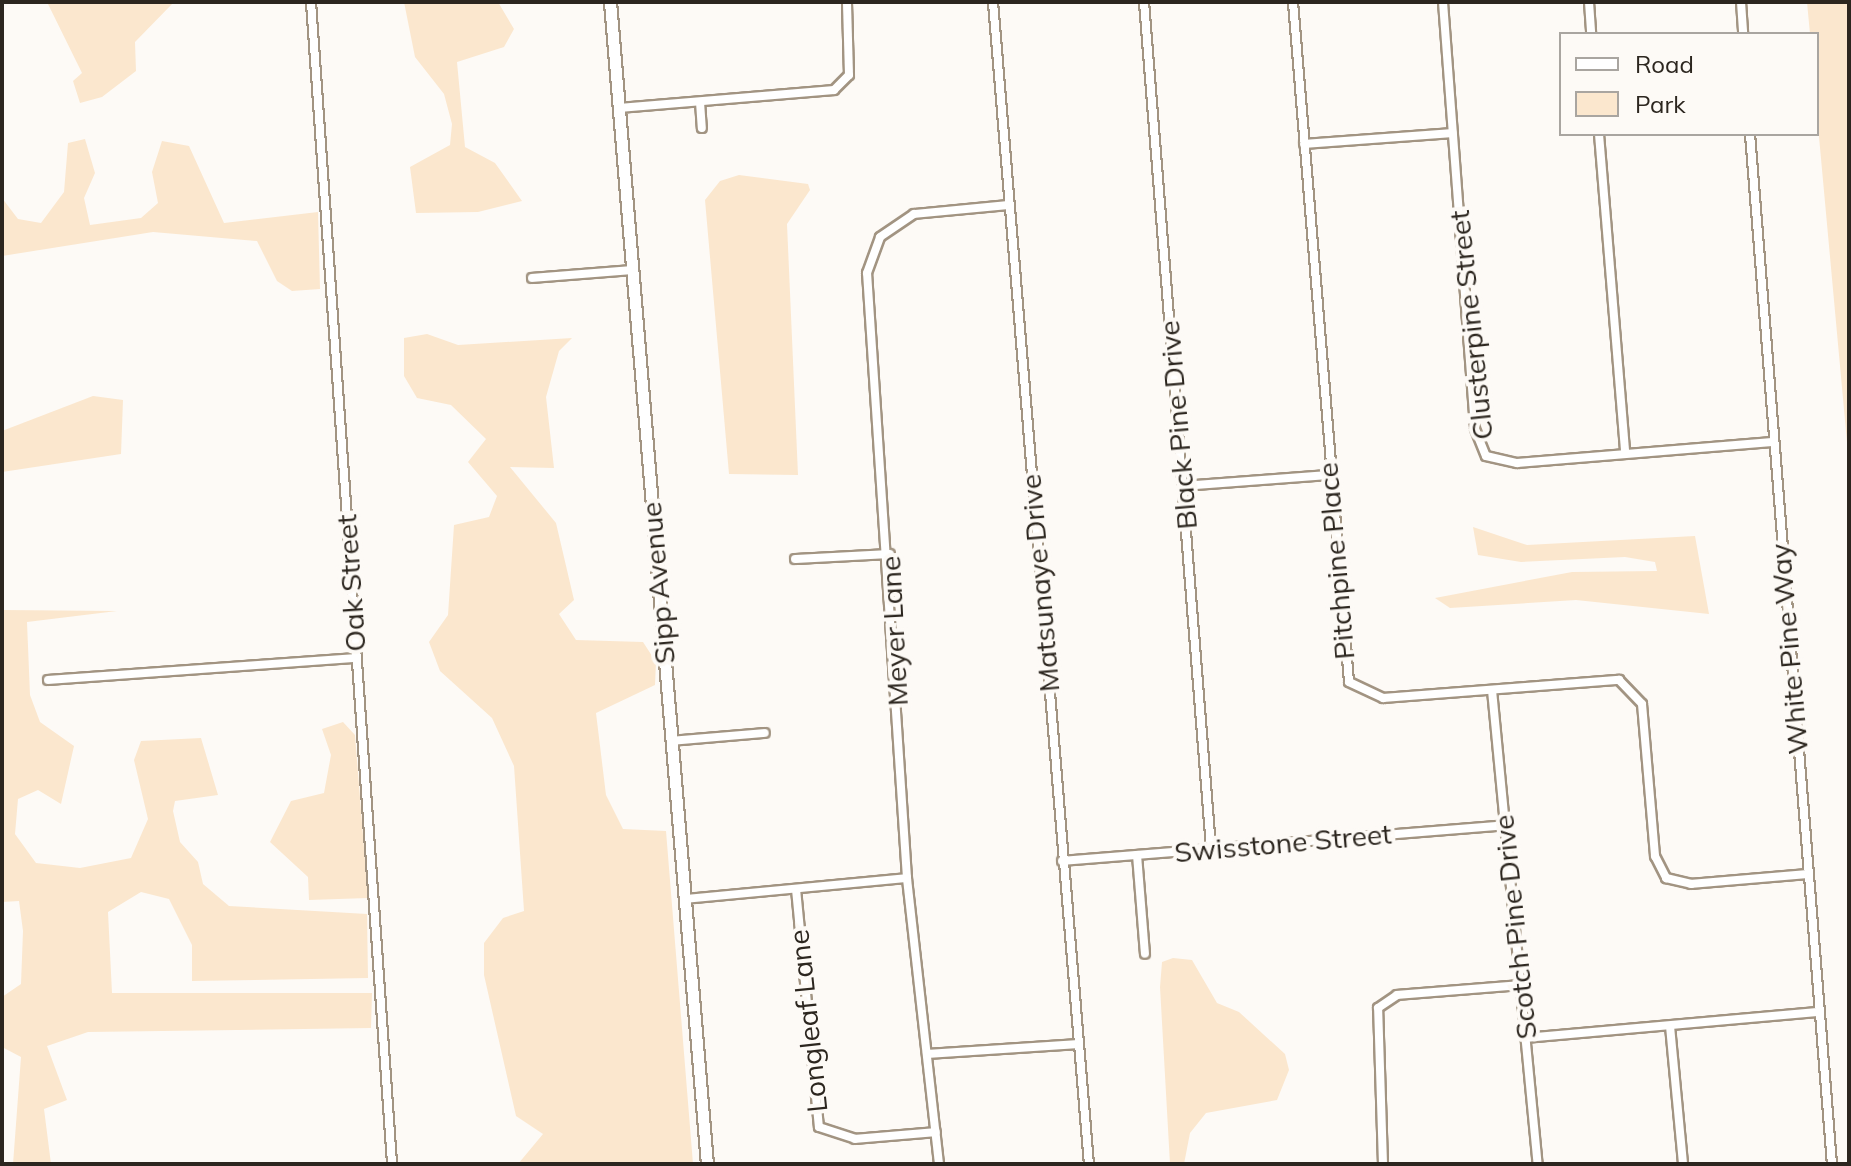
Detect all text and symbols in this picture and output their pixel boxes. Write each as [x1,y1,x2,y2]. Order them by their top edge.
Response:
legend [1559,32,1819,136]
text: Road [1635,49,1694,79]
text: Park [1635,89,1686,119]
street label: Clusterpine Street [1442,209,1500,441]
street label: Black Pine Drive [1152,319,1204,531]
street label: Pitchpine Place [1311,461,1361,661]
street label: Matsunaye Drive [1014,473,1066,693]
street label: Sipp Avenue [634,501,682,665]
street label: Oak Street [329,513,373,653]
street label: White Pine Way [1763,542,1815,756]
street label: Meyer Lane [873,555,915,707]
street label: Scotch Pine Drive [1487,813,1543,1041]
street label: Swisstone Street [1173,817,1393,869]
street label: Longleaf Lane [782,928,834,1114]

